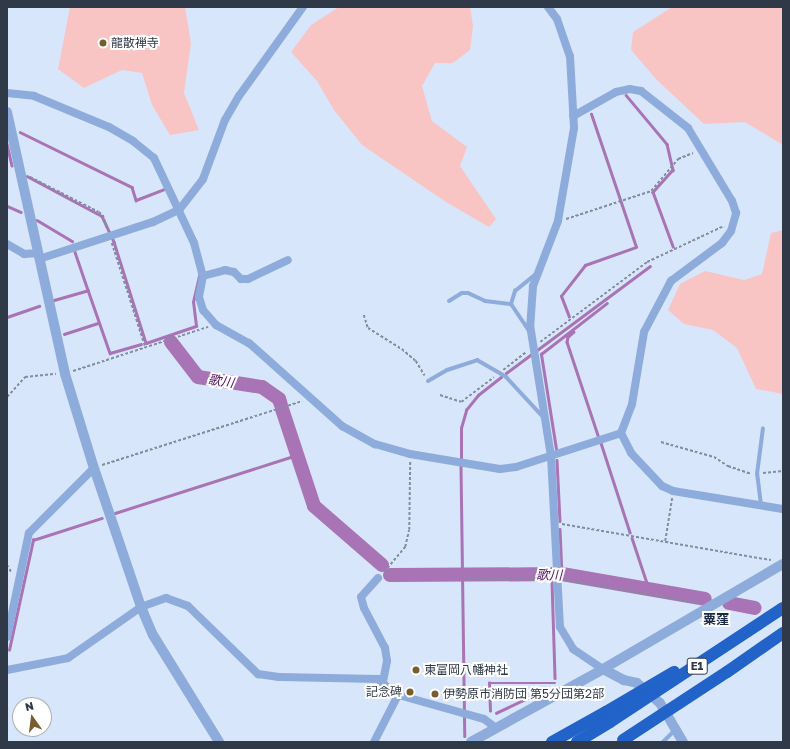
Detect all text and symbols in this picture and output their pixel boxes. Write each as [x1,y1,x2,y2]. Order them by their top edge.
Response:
place label: 龍散禅寺 [111,36,159,50]
marker: 龍散禅寺 [98,38,108,48]
water label: 歌川 [207,371,235,391]
water label: 歌川 [536,567,562,583]
district label: 粟窪 [703,611,729,627]
road number: E1 [686,657,708,675]
place label: 東富岡八幡神社 [424,663,508,677]
marker: 東富岡八幡神社 [411,665,421,675]
place label: 記念碑 [366,685,402,699]
marker: 記念碑 [405,687,415,697]
place label: 伊勢原市消防団 第5分団第2部 [443,687,604,701]
marker: 伊勢原市消防団 第5分団第2部 [430,689,440,699]
north arrow [12,697,52,737]
text: N [24,699,35,713]

